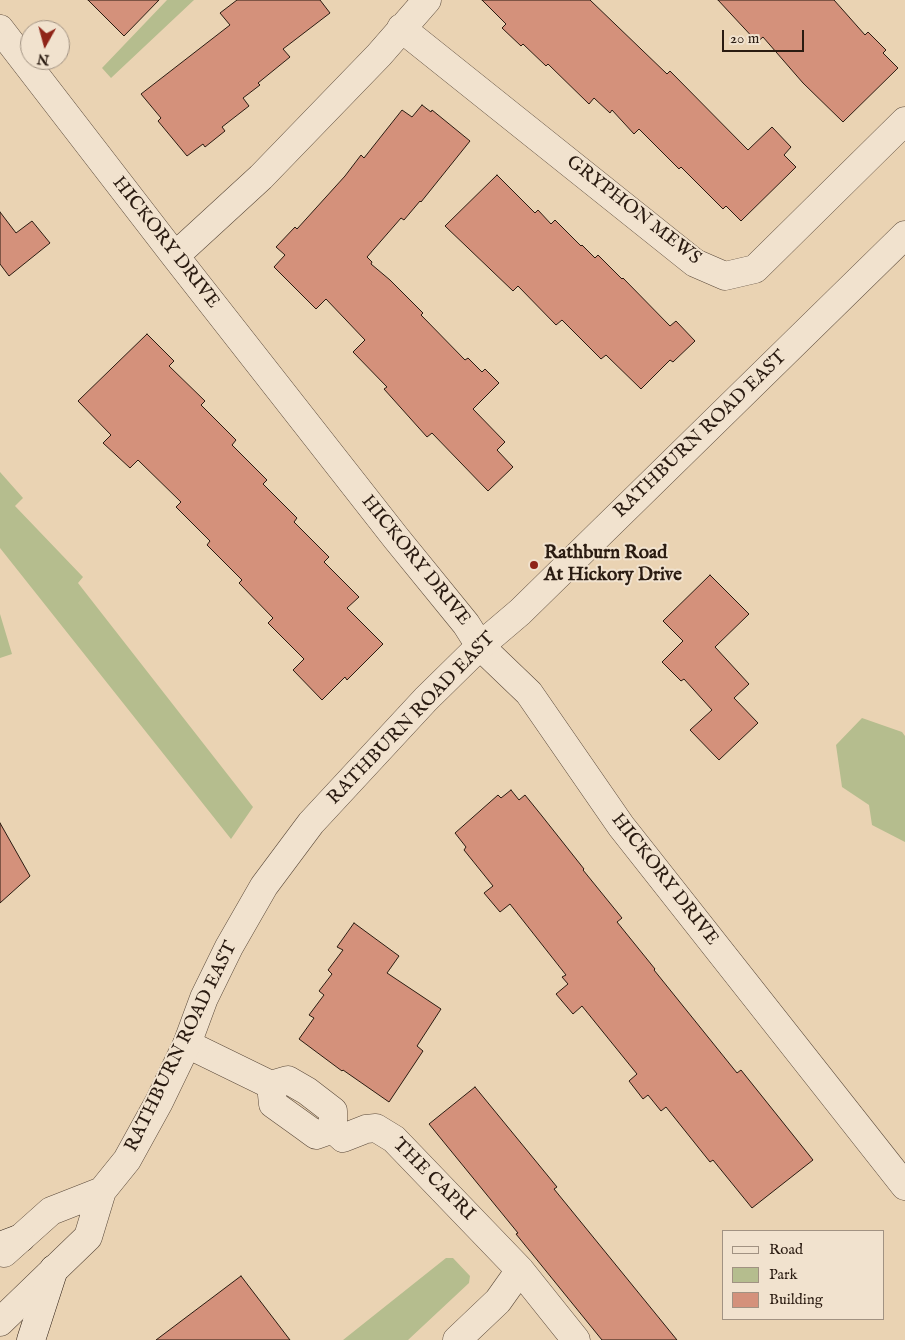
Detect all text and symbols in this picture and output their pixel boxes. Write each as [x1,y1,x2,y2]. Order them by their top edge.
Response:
north arrow [20,20,70,70]
scale bar [725,20,808,52]
text: 20 m [730,29,759,48]
text: N [36,49,50,69]
street label: GRYPHON MEWS [561,151,705,271]
street label: HICKORY DRIVE [106,172,224,314]
street label: RATHBURN ROAD EAST [610,346,792,524]
street label: HICKORY DRIVE [355,491,475,631]
place label: Rathburn Road At Hickory Drive [544,543,682,587]
marker: Rathburn Road At Hickory Drive [528,559,540,571]
street label: RATHBURN ROAD EAST [323,628,501,810]
street label: HICKORY DRIVE [605,809,723,951]
street label: RATHBURN ROAD EAST [121,938,243,1156]
street label: THE CAPRI [387,1134,479,1226]
legend [722,1230,885,1320]
text: Road [769,1240,803,1259]
text: Park [769,1265,798,1284]
text: Building [769,1290,823,1309]

